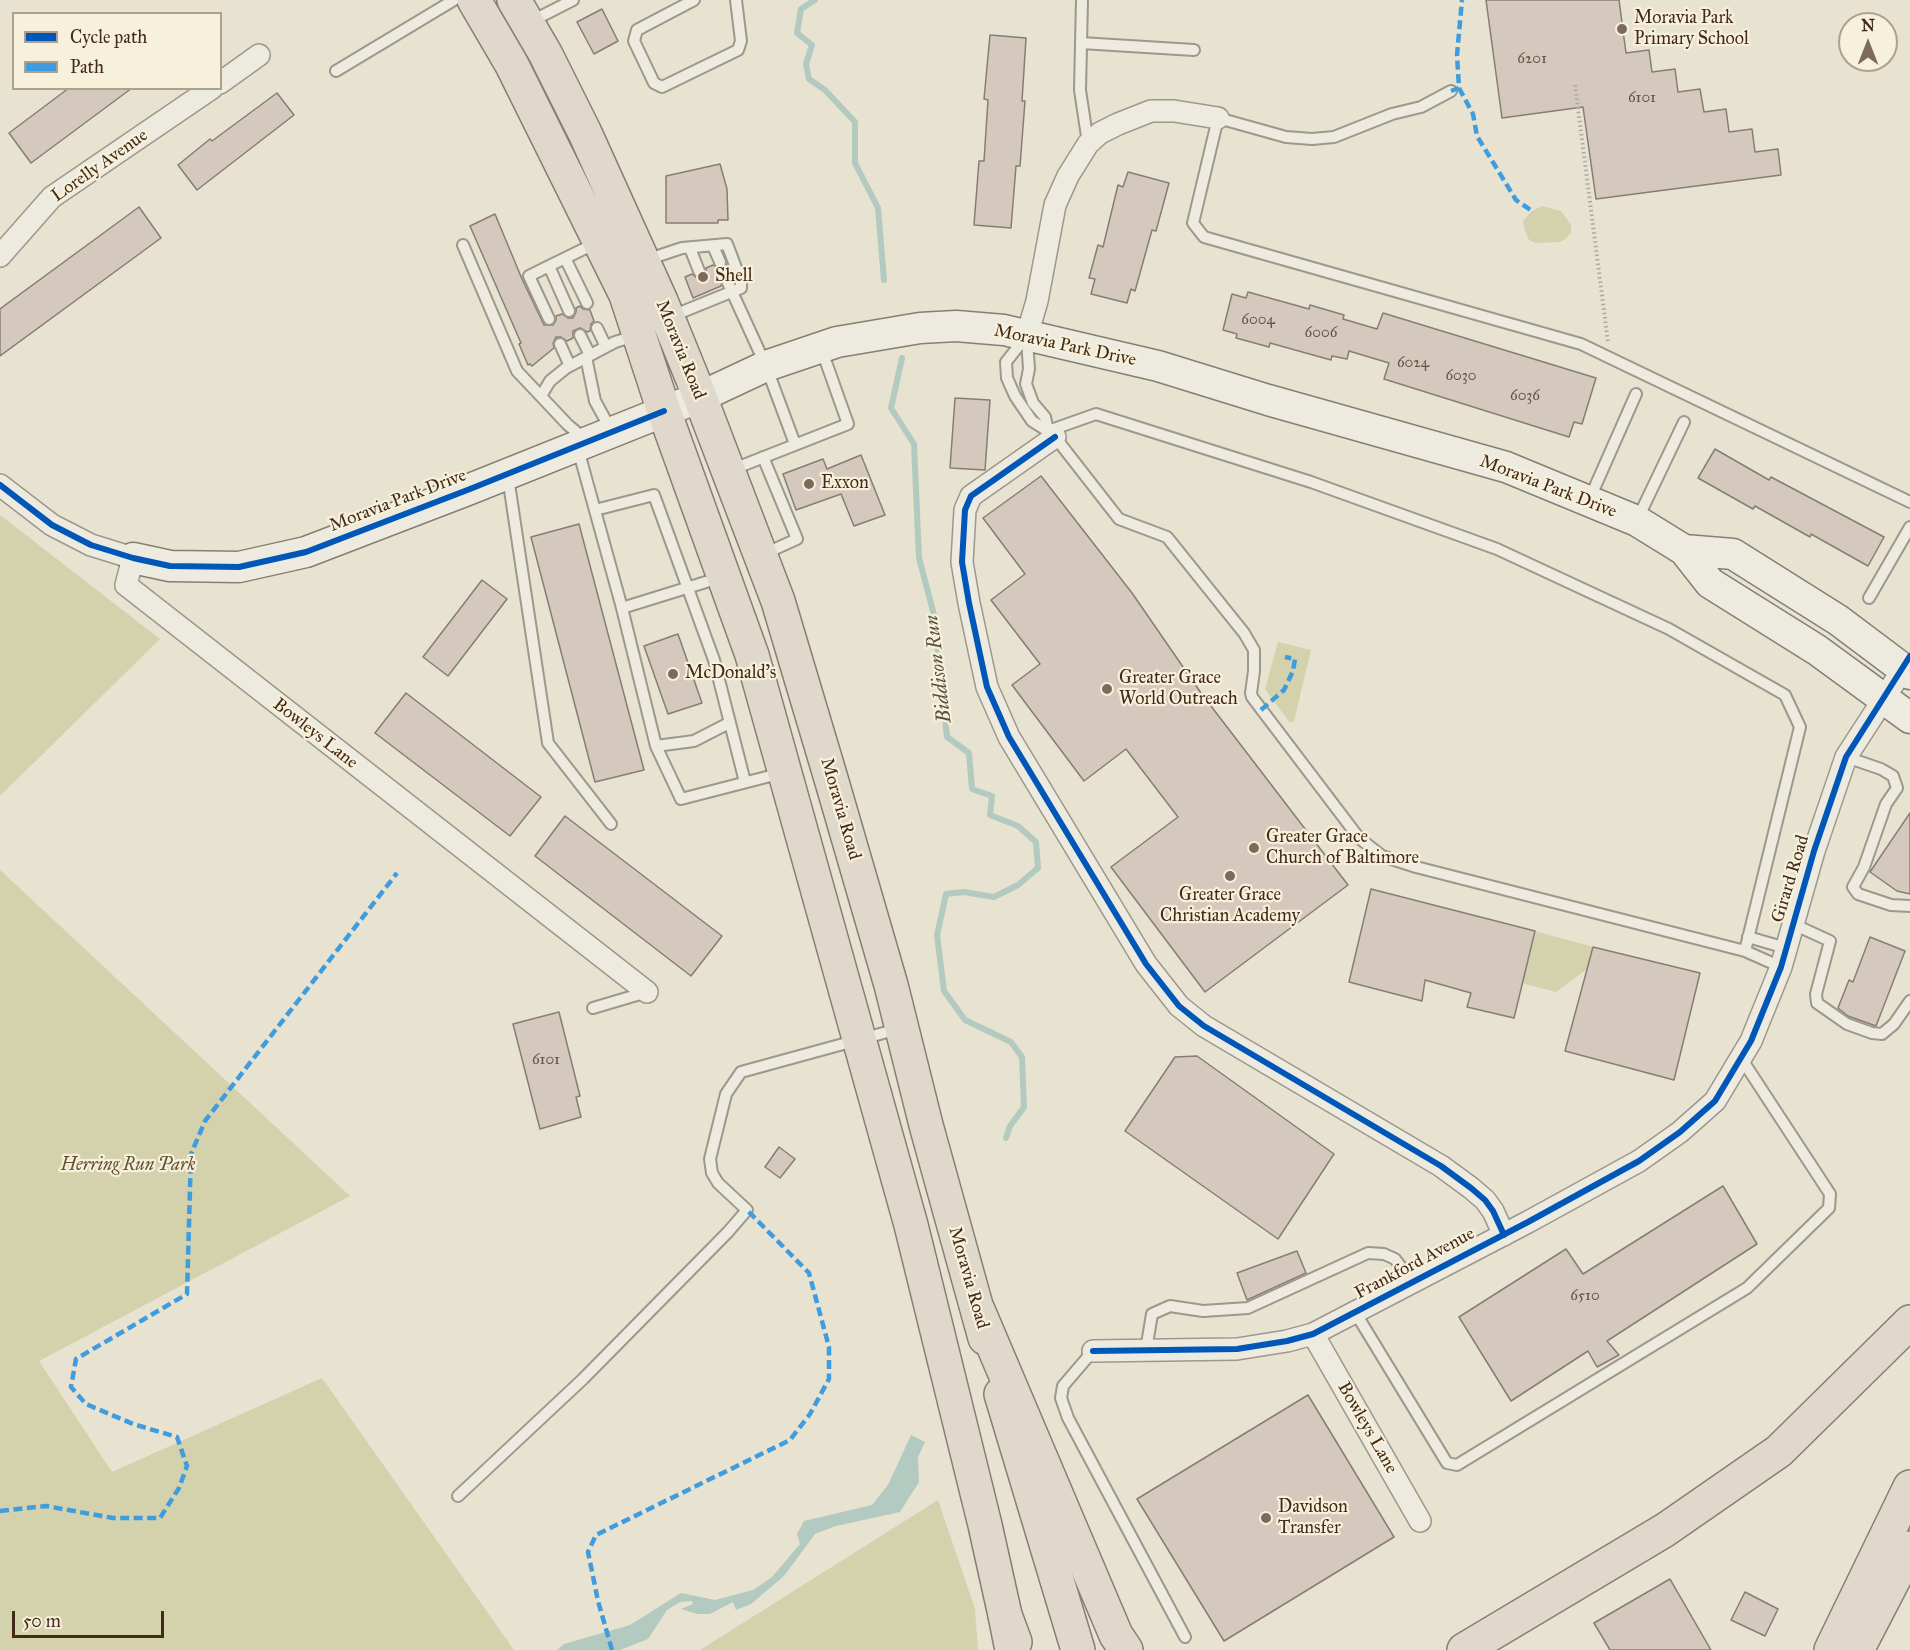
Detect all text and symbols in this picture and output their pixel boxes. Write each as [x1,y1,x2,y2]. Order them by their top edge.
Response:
place label: Moravia Park Primary School [1634,8,1749,50]
legend [12,12,222,90]
north arrow [1838,12,1898,72]
text: N [1861,16,1875,35]
marker: Moravia Park Primary School [1615,22,1629,36]
text: Cycle path [70,26,147,48]
house number: 6201 [1517,50,1547,68]
text: Path [70,56,104,78]
house number: 6101 [1628,89,1656,107]
street label: Lorelly Avenue [48,125,152,207]
place label: Shell [715,266,753,288]
marker: Shell [696,270,710,284]
street label: Moravia Road [650,297,710,403]
house number: 6004 [1241,311,1275,329]
street label: Moravia Park Drive [992,320,1138,372]
house number: 6006 [1305,324,1337,342]
house number: 6024 [1397,354,1429,372]
house number: 6030 [1445,367,1477,385]
house number: 6036 [1510,387,1540,405]
street label: Moravia Park Drive [1477,451,1619,523]
street label: Moravia Park Drive [327,465,469,537]
place label: Exxon [821,473,869,495]
marker: Exxon [802,477,816,491]
water label: Biddison Run [920,614,958,724]
place label: McDonald's [685,663,776,685]
marker: McDonald's [666,667,680,681]
place label: Greater Grace World Outreach [1119,668,1238,710]
marker: Greater Grace World Outreach [1100,682,1114,696]
street label: Bowleys Lane [268,694,362,774]
street label: Moravia Road [815,755,865,863]
place label: Greater Grace Church of Baltimore [1266,827,1419,870]
street label: Girard Road [1767,833,1815,925]
marker: Greater Grace Church of Baltimore [1247,841,1261,855]
marker: Greater Grace Christian Academy [1223,869,1237,883]
place label: Greater Grace Christian Academy [1160,885,1300,928]
house number: 6101 [532,1051,560,1069]
park label: Herring Run Park [61,1155,195,1177]
street label: Frankford Avenue [1351,1223,1479,1305]
street label: Moravia Road [943,1224,993,1332]
house number: 6510 [1570,1287,1600,1305]
street label: Bowleys Lane [1332,1378,1402,1478]
place label: Davidson Transfer [1278,1497,1348,1540]
marker: Davidson Transfer [1259,1511,1273,1525]
scale bar [15,1599,166,1637]
text: 50 m [23,1610,61,1632]

